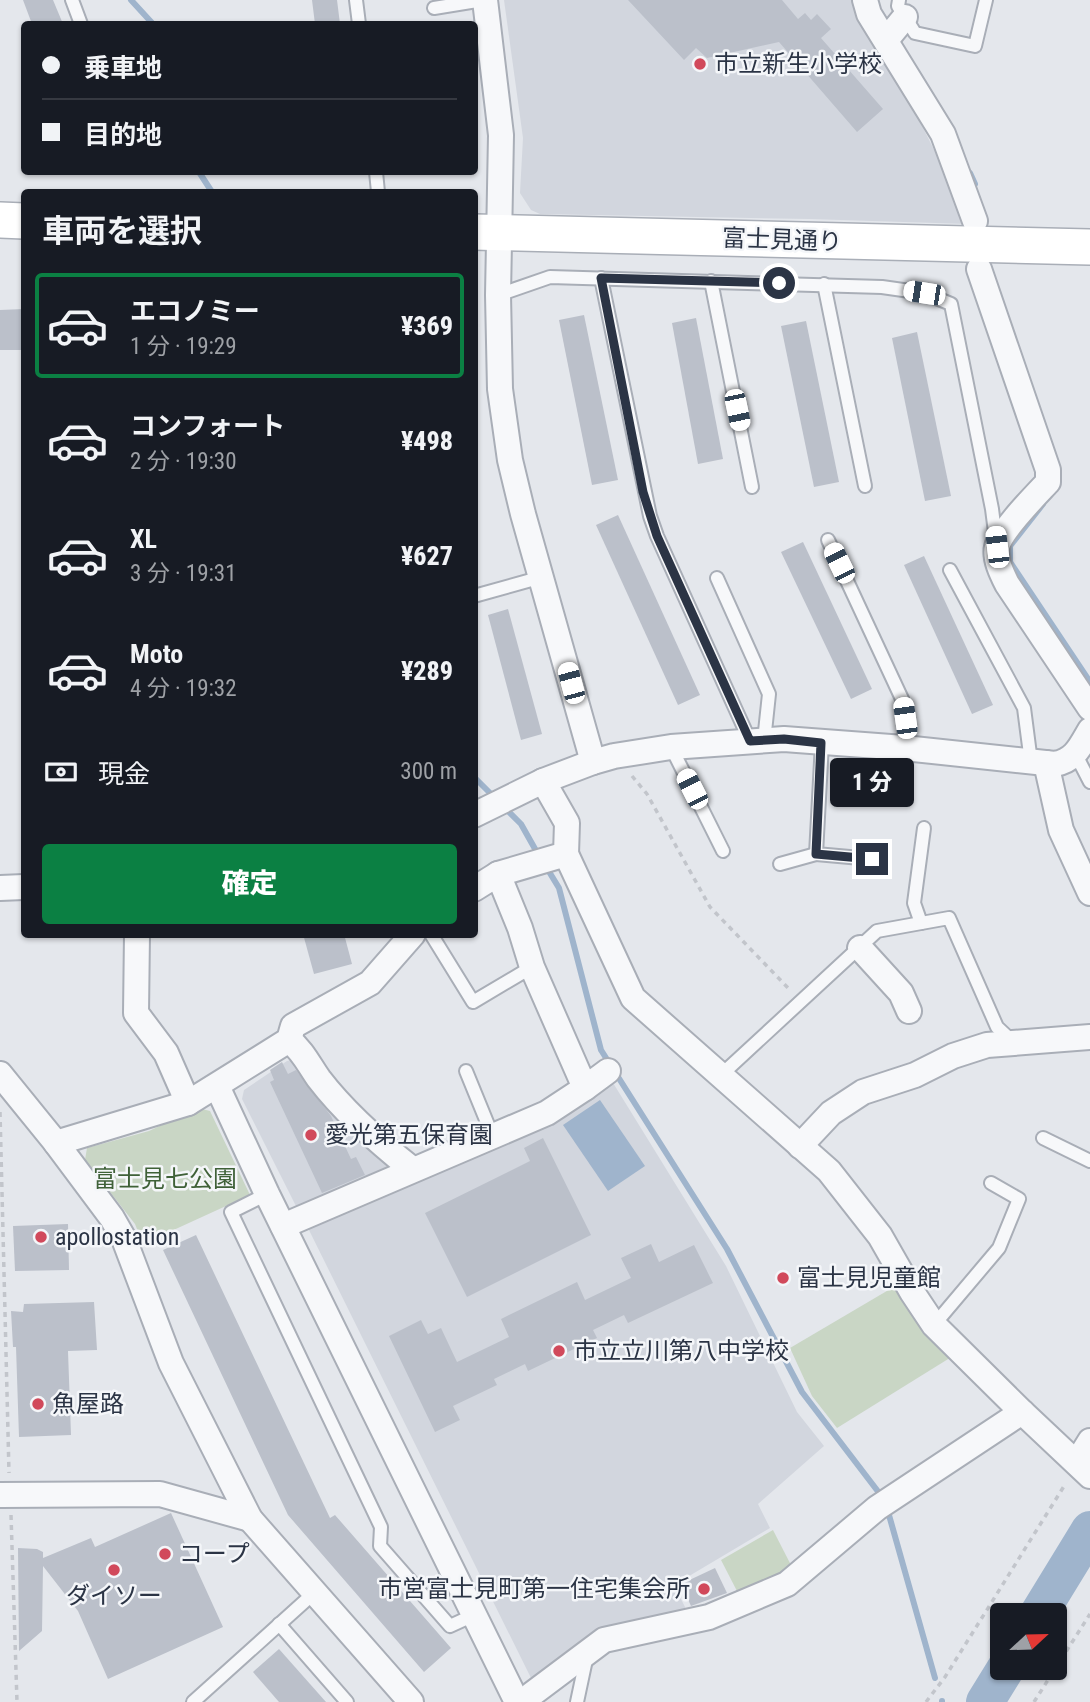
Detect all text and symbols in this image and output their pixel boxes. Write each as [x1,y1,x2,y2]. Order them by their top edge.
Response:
place label: 市立新生小学校 [714,50,882,78]
text: 乗車地 [84,53,162,83]
marker: 市立新生小学校 [692,56,708,72]
text: 目的地 [84,120,162,150]
text: 車両を選択 [42,212,202,250]
street label: 富士見通り [722,224,842,256]
route start [763,267,795,299]
car [902,279,947,307]
icon: car [46,294,109,357]
text: エコノミー [130,296,260,326]
text: ¥369 [401,311,453,341]
text: 1 分 · 19:29 [130,333,237,360]
car [723,387,752,433]
icon: car [46,409,109,472]
text: コンフォート [130,411,285,441]
text: ¥498 [401,426,453,456]
text: 2 分 · 19:30 [130,448,237,475]
icon: car [46,524,109,587]
text: XL [130,524,157,554]
car [985,525,1010,569]
car [821,540,858,586]
text: ¥627 [401,541,453,571]
text: 3 分 · 19:31 [130,560,237,587]
icon: car [46,639,109,702]
text: Moto [130,639,183,669]
text: ¥289 [401,656,453,686]
car [556,660,587,706]
text: 4 分 · 19:32 [130,675,237,702]
car [892,696,919,740]
icon: cash [42,753,80,791]
text: 300 m [400,758,457,785]
callout: 1 分 [830,758,914,806]
text: 現金 [98,759,150,789]
car [674,766,711,812]
text: 1 分 [852,769,892,796]
route end [856,843,888,875]
button: 確定 [42,844,457,924]
place label: 愛光第五保育園 [325,1121,493,1149]
marker: 愛光第五保育園 [303,1127,319,1143]
park label: 富士見七公園 [93,1165,237,1193]
place label: apollostation [55,1223,179,1251]
marker: apollostation [33,1229,49,1245]
place label: 富士見児童館 [797,1264,941,1292]
marker: 富士見児童館 [775,1270,791,1286]
place label: 市立立川第八中学校 [573,1337,789,1365]
marker: 市立立川第八中学校 [551,1343,567,1359]
place label: 魚屋路 [52,1390,124,1418]
marker: 魚屋路 [30,1396,46,1412]
place label: コープ [179,1540,250,1568]
marker: コープ [157,1546,173,1562]
marker: ダイソー [106,1562,122,1578]
place label: 市営富士見町第一住宅集会所 [378,1575,690,1603]
marker: 市営富士見町第一住宅集会所 [696,1581,712,1597]
place label: ダイソー [66,1582,162,1610]
north arrow [990,1603,1068,1680]
map controls [990,1603,1067,1680]

